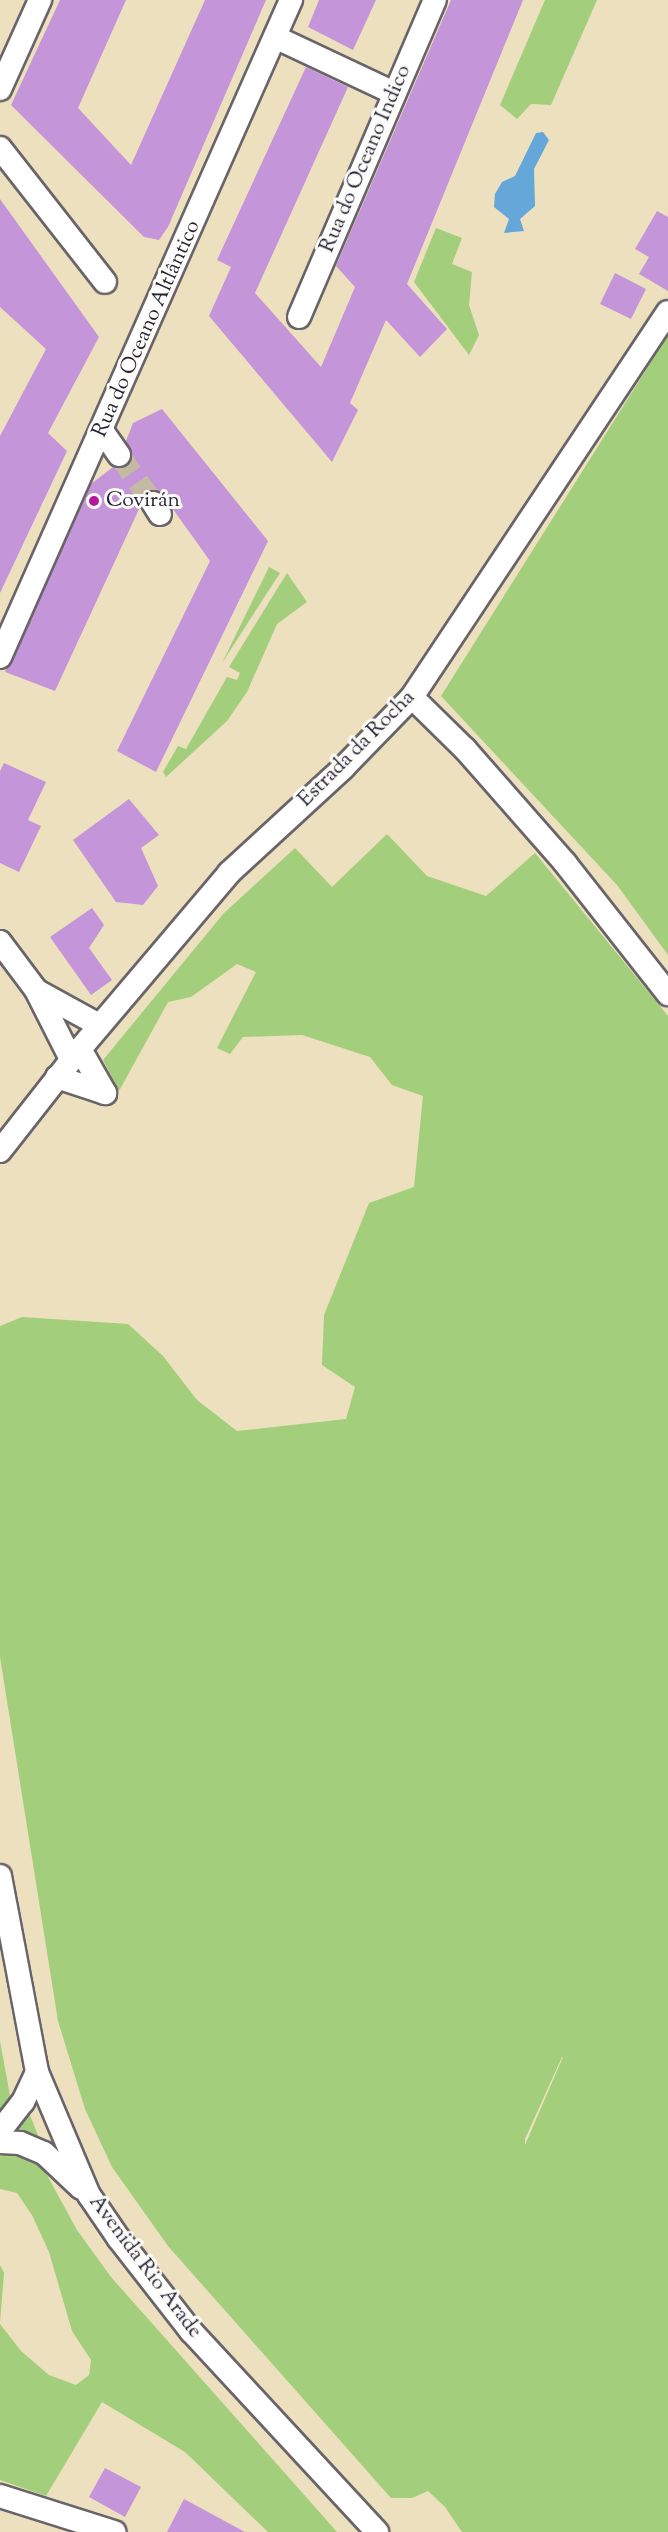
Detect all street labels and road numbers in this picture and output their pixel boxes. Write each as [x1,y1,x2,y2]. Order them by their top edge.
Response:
street label: Rua do Oceano Indico [315,61,417,257]
street label: Rua do Oceano Altlântico [88,217,206,441]
street label: Estrada da Rocha [293,685,421,813]
street label: Avenida Rio Arade [83,2190,207,2344]

